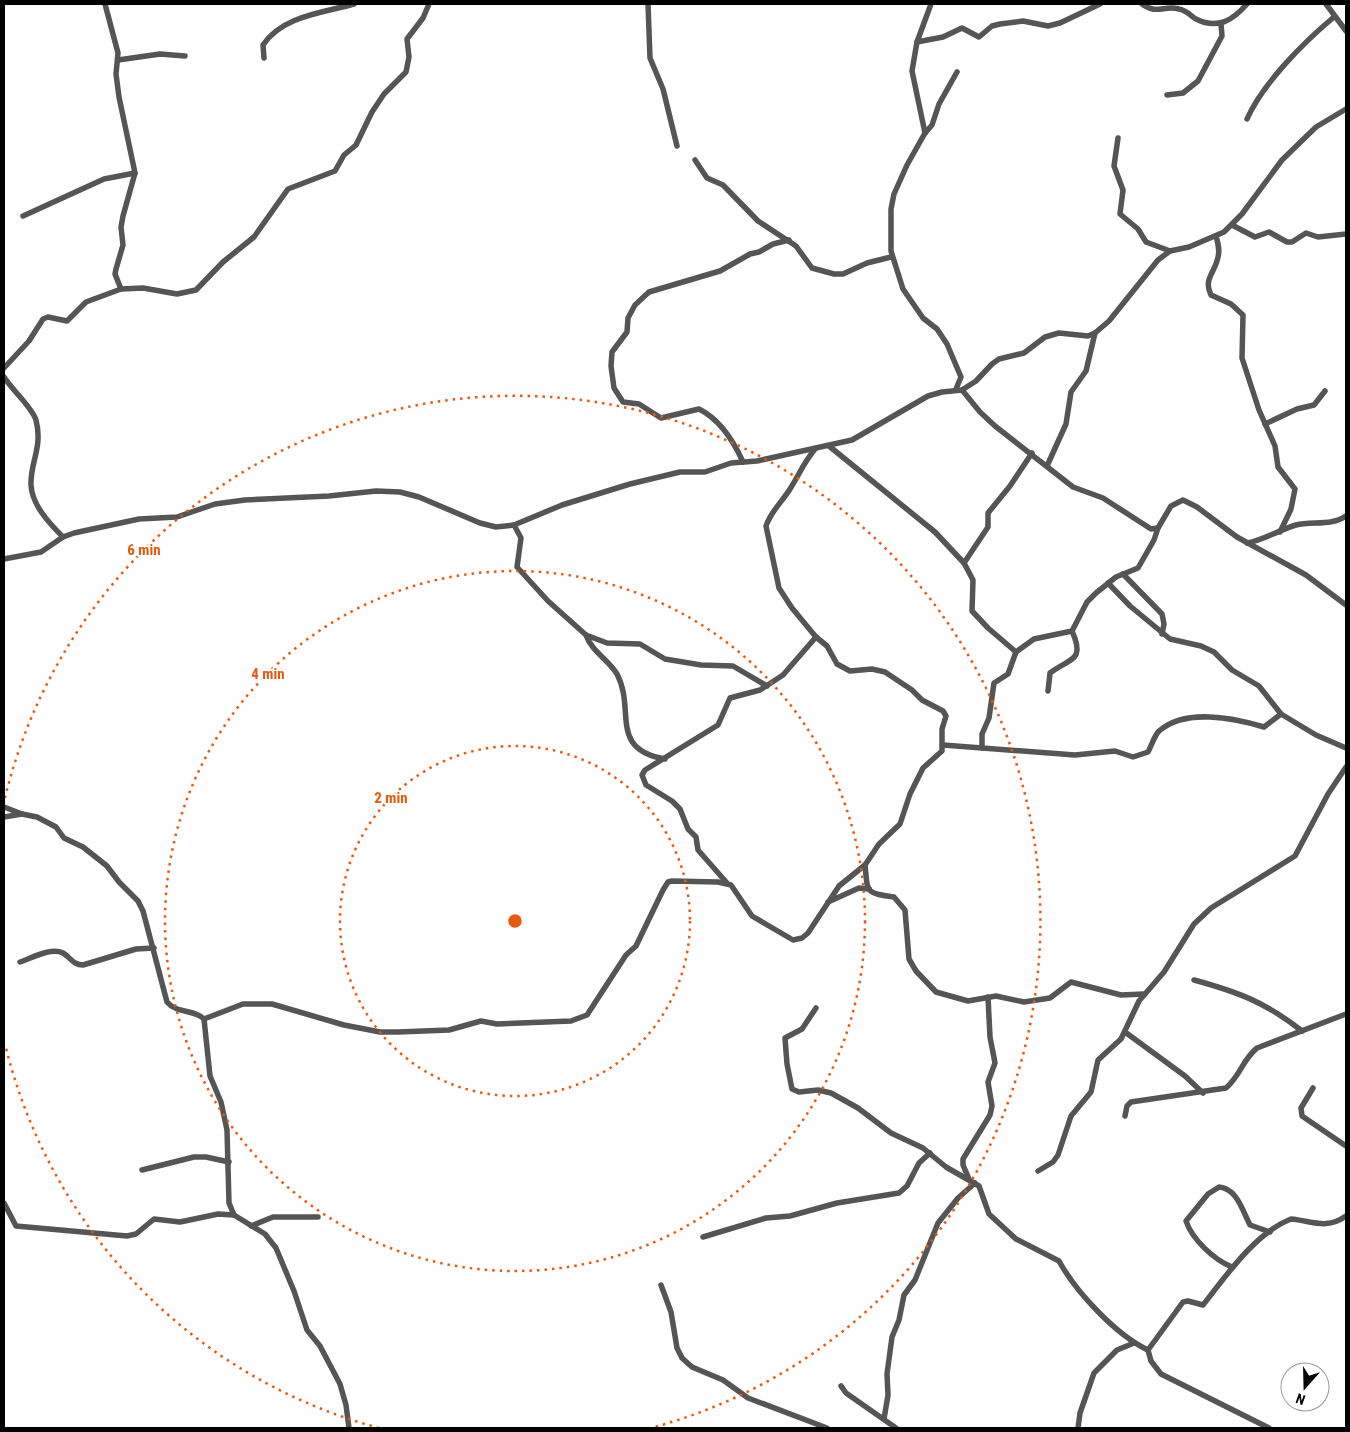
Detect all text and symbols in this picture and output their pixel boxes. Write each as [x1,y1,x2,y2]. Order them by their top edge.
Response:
text: 6 min [127,541,161,559]
text: 4 min [251,665,285,683]
text: 2 min [374,789,408,807]
centre of rings [506,912,524,930]
north arrow [1280,1362,1330,1412]
text: N [1294,1390,1307,1408]

